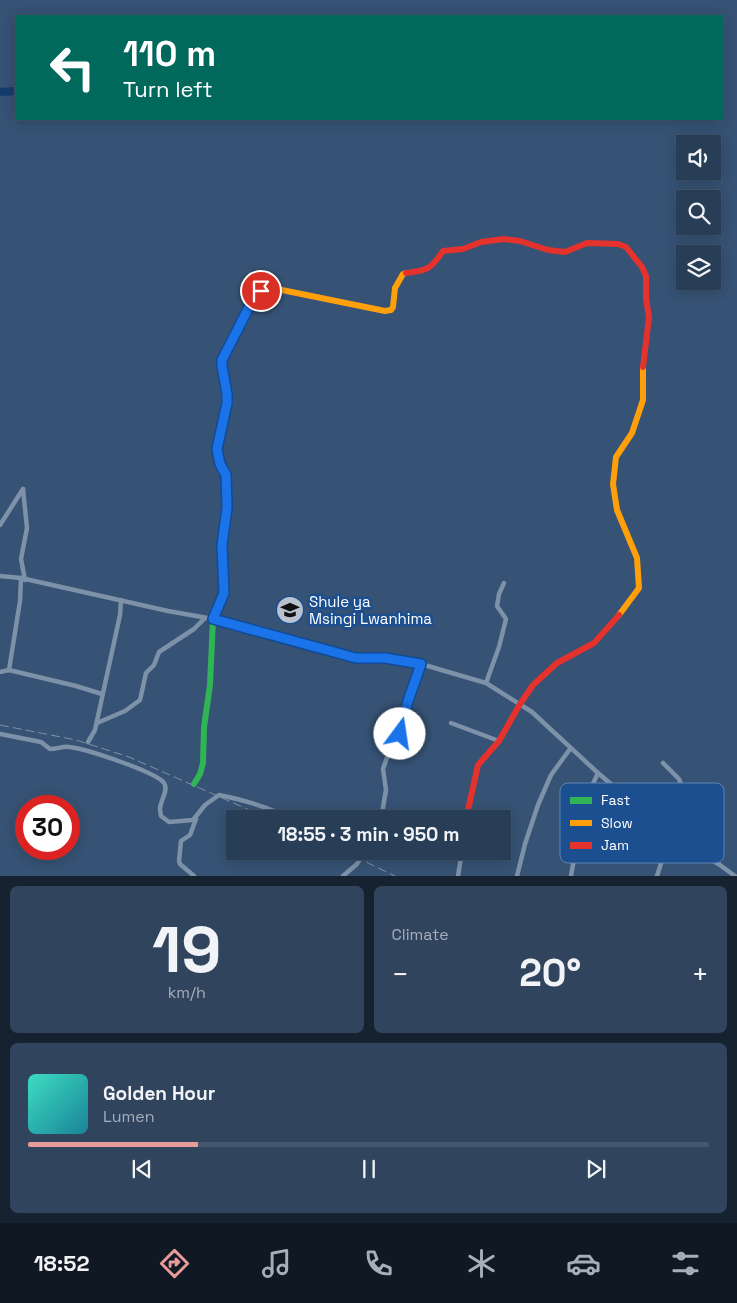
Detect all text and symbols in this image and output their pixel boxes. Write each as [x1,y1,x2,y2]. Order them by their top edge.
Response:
text: 110 m [123,32,216,76]
icon: left [40,35,105,100]
text: Turn left [123,75,213,103]
map controls [676,135,721,290]
button: sound [676,135,721,180]
button: search [676,190,721,235]
button: layers [676,245,721,290]
pin [240,270,282,312]
icon: arrive [247,277,275,305]
place label: Shule ya Msingi Lwanhima [309,592,432,628]
school or university icon: Shule ya Msingi Lwanhima [275,595,305,625]
position arrow [373,707,425,759]
legend [560,783,724,863]
text: Fast [601,791,630,809]
speed limit sign: 30 [15,795,80,860]
text: Slow [601,814,633,832]
text: 18:55 · 3 min · 950 m [278,822,459,847]
text: Jam [601,836,629,854]
text: 19 [152,908,222,991]
text: Climate [392,924,449,945]
text: 20° [519,949,581,997]
text: − [392,956,409,992]
text: + [692,956,709,992]
text: km/h [168,982,206,1003]
text: Golden Hour [103,1081,215,1106]
text: Lumen [103,1106,155,1127]
icon: previous [128,1155,156,1183]
icon: pause [355,1155,383,1183]
icon: next [582,1155,610,1183]
icon: directions [157,1246,192,1281]
icon: music [259,1246,294,1281]
icon: phone [361,1246,396,1281]
icon: climate [464,1246,499,1281]
icon: car [566,1246,601,1281]
icon: filters [668,1246,703,1281]
text: 18:52 [34,1249,89,1277]

